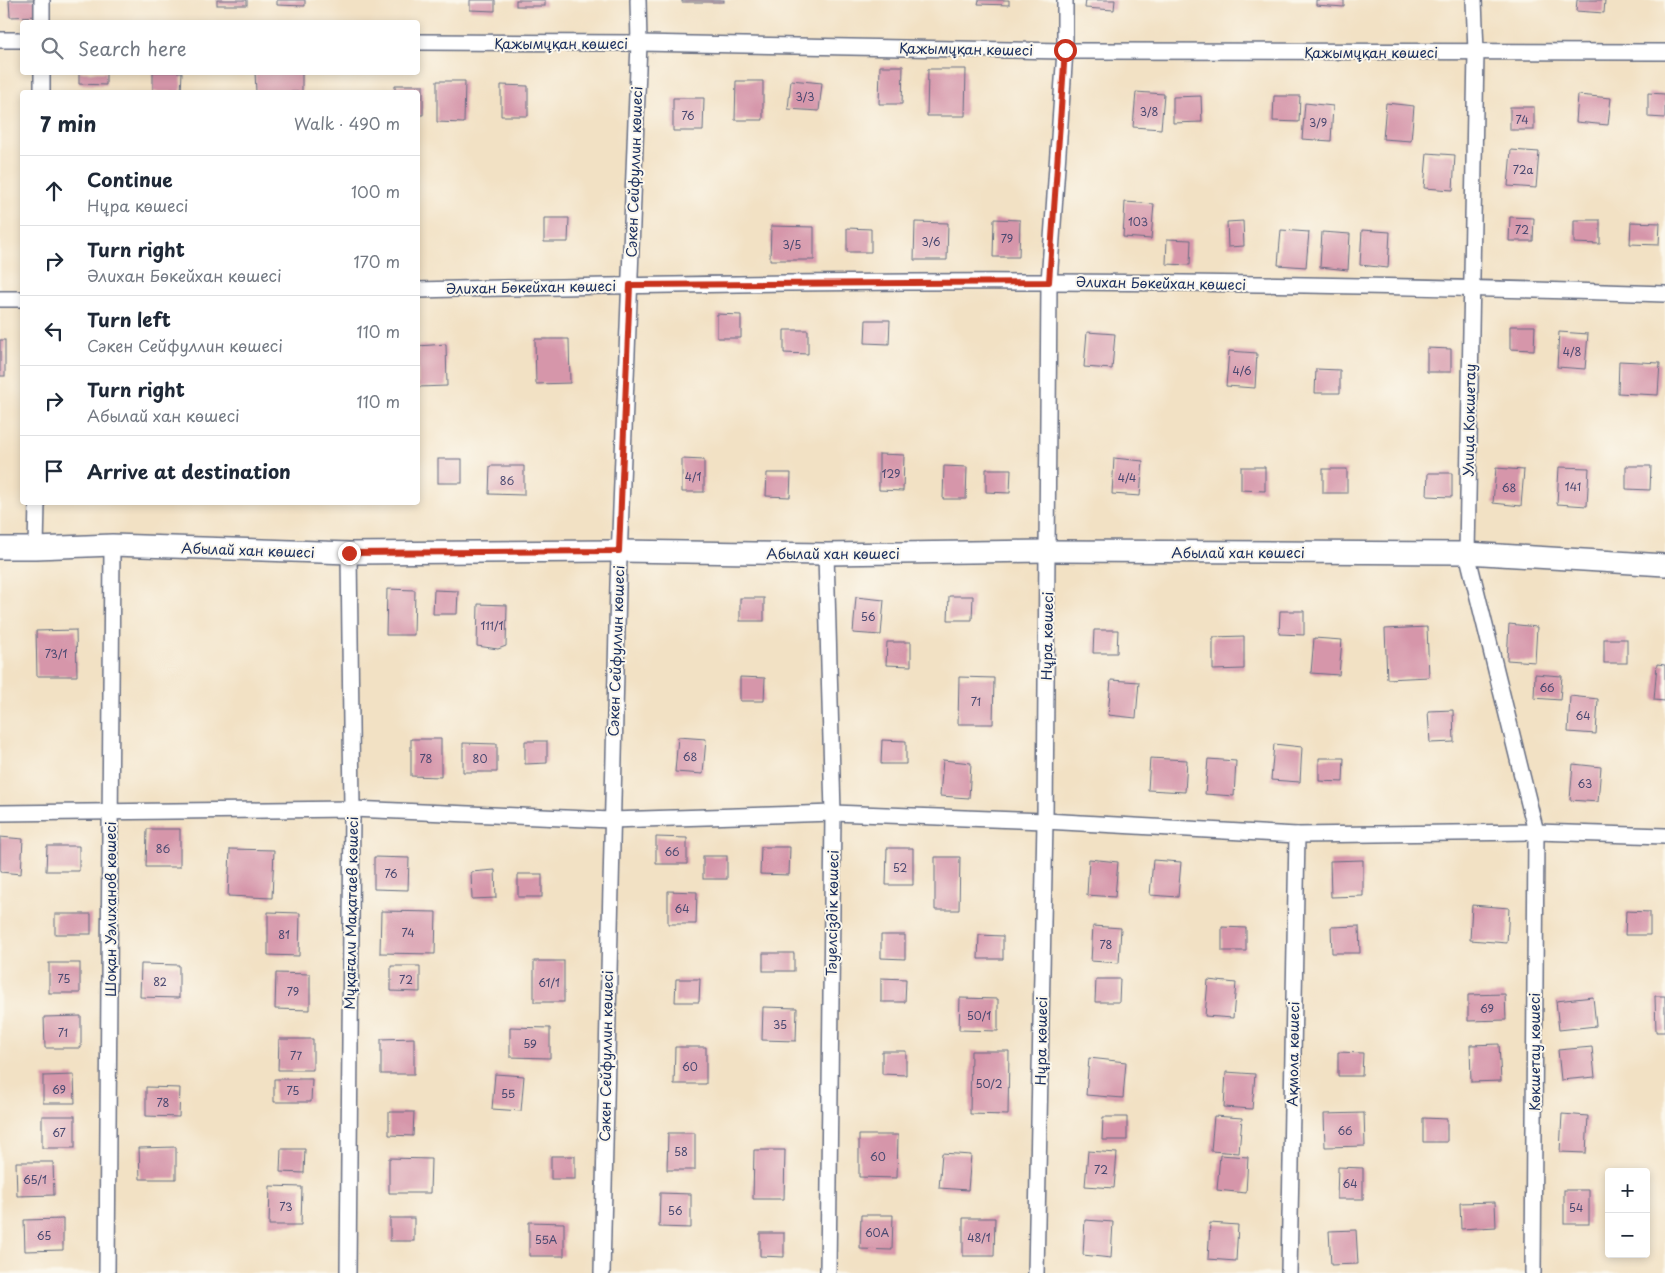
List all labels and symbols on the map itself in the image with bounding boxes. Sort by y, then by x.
street label: Қажымұқан көшесі [494,33,628,54]
street label: Қажымұқан көшесі [899,37,1033,61]
route start [1054,39,1077,62]
street label: Қажымұқан көшесі [1304,42,1438,63]
street label: Сәкен Сейфуллин көшесі [621,86,647,258]
house number: 3/3 [795,88,815,105]
house number: 3/8 [1140,103,1158,120]
house number: 76 [681,107,695,124]
house number: 74 [1515,111,1529,128]
house number: 3/9 [1309,114,1327,131]
house number: 72а [1513,161,1533,178]
house number: 103 [1128,213,1148,230]
house number: 72 [1515,221,1529,238]
house number: 79 [1001,230,1013,247]
house number: 3/6 [922,233,941,250]
house number: 3/5 [783,236,801,253]
street label: Әлихан Бөкейхан көшесі [1076,271,1246,295]
street label: Әлихан Бөкейхан көшесі [446,275,616,299]
house number: 4/8 [1563,343,1581,360]
house number: 4/6 [1233,362,1252,379]
street label: Улица Кокшетау [1458,363,1480,477]
house number: 129 [882,465,900,482]
house number: 4/1 [685,468,701,485]
house number: 4/4 [1118,469,1136,486]
house number: 86 [500,472,514,489]
house number: 141 [1565,478,1581,495]
house number: 68 [1502,479,1516,496]
street label: Абылай хан көшесі [181,537,315,563]
route end [338,542,361,565]
street label: Абылай хан көшесі [1171,542,1305,563]
street label: Абылай хан көшесі [766,543,900,564]
street label: Сәкен Сейфуллин көшесі [603,565,629,737]
street label: Нұра көшесі [1036,591,1058,681]
house number: 56 [861,608,876,625]
house number: 111/1 [481,617,503,634]
house number: 73/1 [45,645,67,662]
house number: 66 [1539,679,1555,696]
house number: 71 [971,693,981,710]
house number: 64 [1576,707,1590,724]
house number: 68 [683,748,697,765]
house number: 78 [420,750,433,767]
house number: 80 [473,750,487,767]
house number: 63 [1578,775,1592,792]
street label: Мұқағали Мақатаев көшесі [339,816,363,1010]
street label: Шоқан Уәлиханов көшесі [100,821,121,997]
house number: 86 [156,840,170,857]
house number: 66 [664,843,680,860]
street label: Тәуелсіздік көшесі [820,850,844,976]
house number: 52 [893,859,907,876]
house number: 76 [384,865,398,882]
house number: 64 [675,900,689,917]
house number: 74 [401,924,415,941]
house number: 81 [278,926,290,943]
house number: 78 [1100,936,1113,953]
house number: 75 [58,970,70,987]
street label: Сәкен Сейфуллин көшесі [594,970,618,1142]
house number: 72 [399,971,413,988]
house number: 82 [153,973,167,990]
house number: 61/1 [538,974,560,991]
house number: 79 [287,983,299,1000]
street label: Көкшетау көшесі [1524,993,1545,1111]
street label: Нұра көшесі [1030,996,1052,1086]
house number: 69 [1480,1000,1494,1017]
street label: Ақмола көшесі [1282,1001,1304,1107]
house number: 50/1 [967,1007,991,1024]
house number: 35 [773,1016,787,1033]
house number: 71 [58,1024,68,1041]
house number: 59 [523,1035,537,1052]
house number: 77 [290,1047,302,1064]
house number: 60 [682,1058,698,1075]
house number: 50/2 [975,1075,1003,1092]
house number: 69 [52,1081,66,1098]
house number: 75 [287,1082,299,1099]
house number: 55 [501,1085,515,1102]
house number: 78 [157,1094,170,1111]
house number: 66 [1337,1122,1353,1139]
house number: 67 [52,1124,66,1141]
house number: 58 [674,1143,688,1160]
house number: 60 [870,1148,886,1165]
house number: 72 [1094,1161,1108,1178]
house number: 65/1 [23,1171,47,1188]
house number: 64 [1343,1175,1357,1192]
house number: 73 [279,1198,293,1215]
house number: 54 [1569,1199,1583,1216]
house number: 56 [668,1202,683,1219]
house number: 60А [865,1224,890,1241]
house number: 65 [37,1227,51,1244]
house number: 48/1 [967,1229,991,1246]
house number: 55А [535,1231,558,1248]

